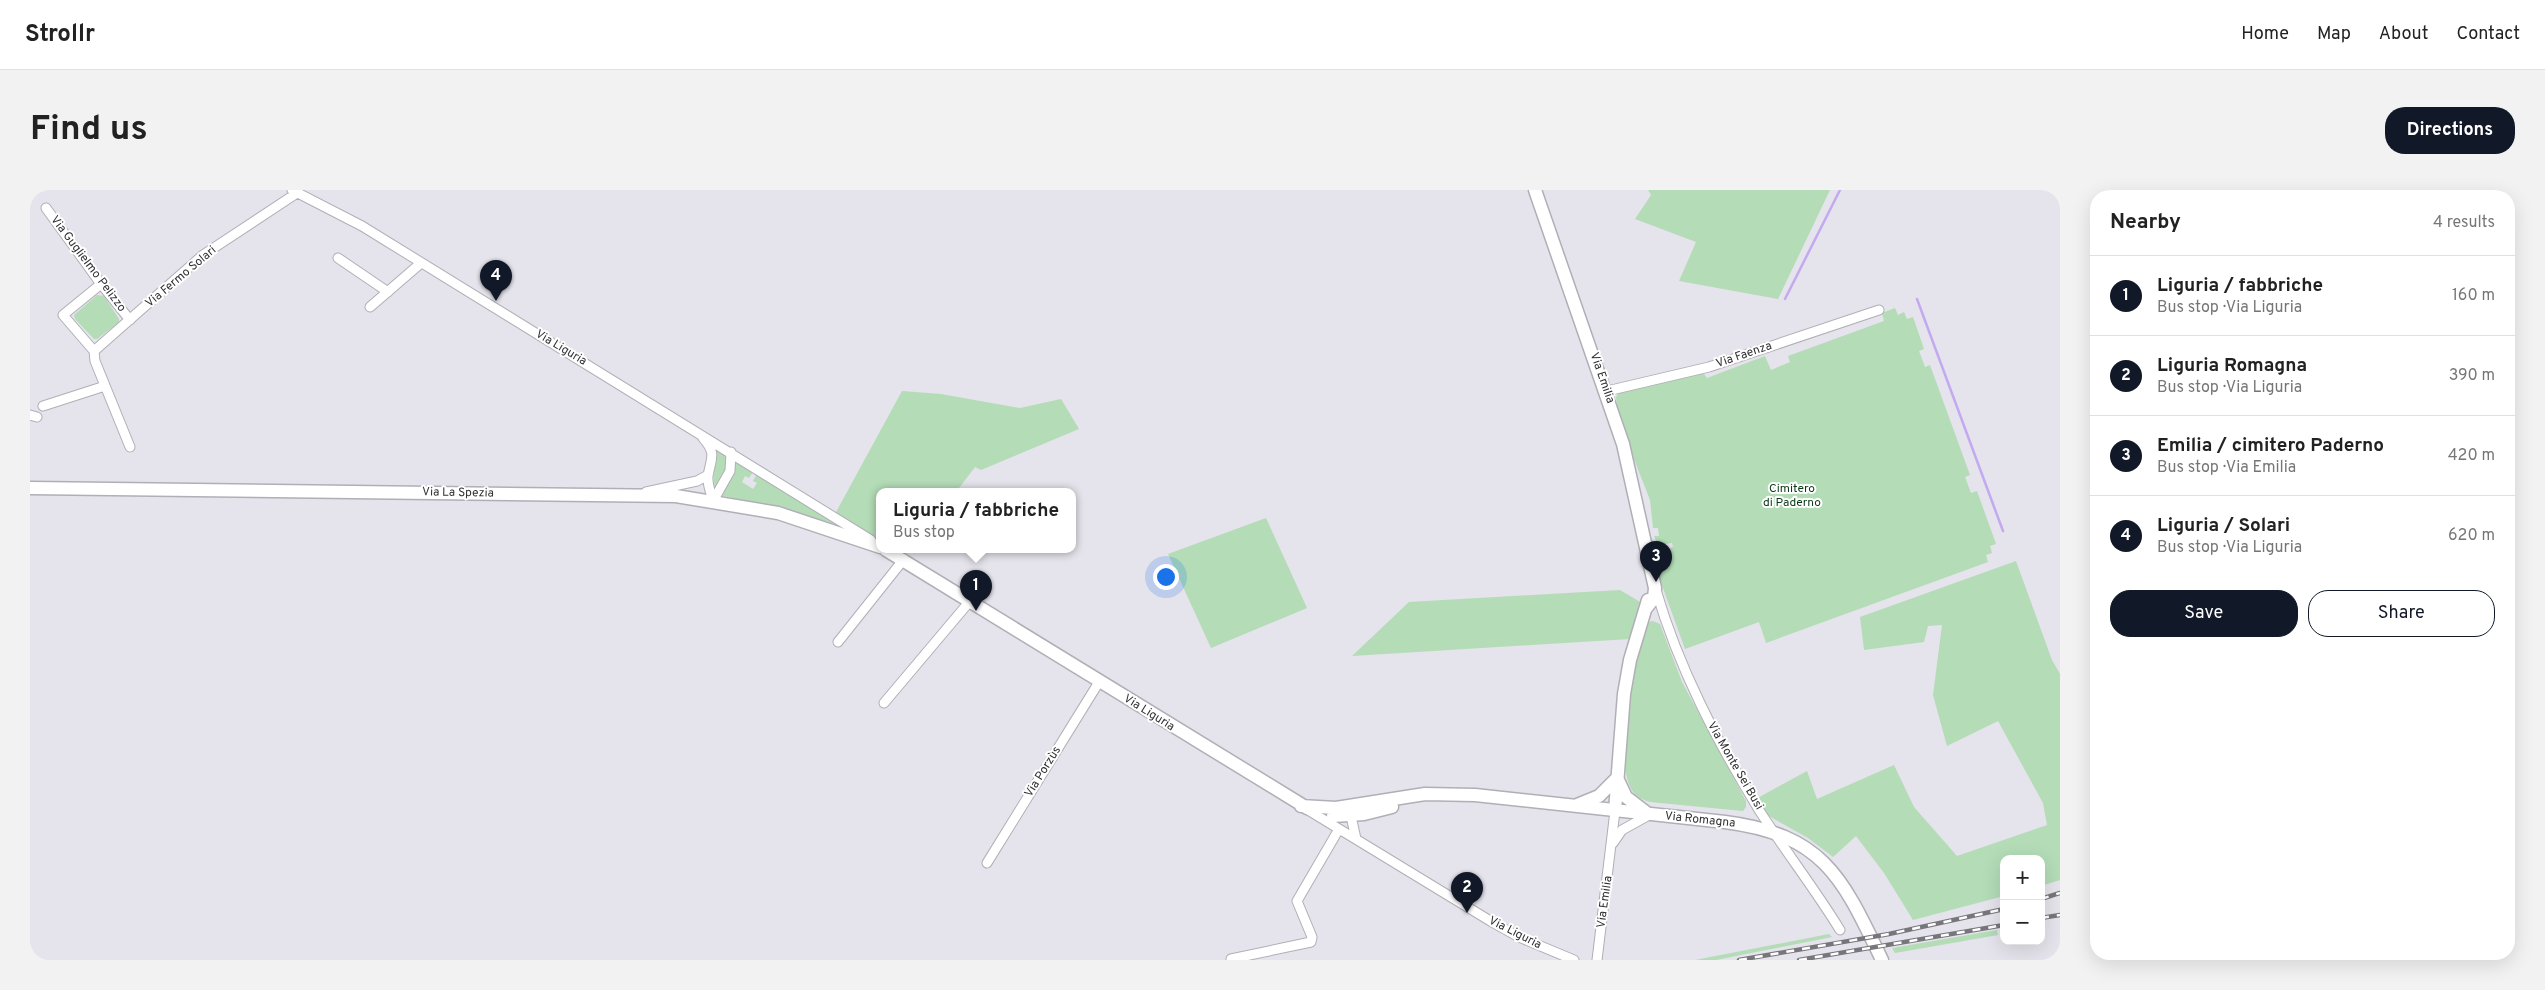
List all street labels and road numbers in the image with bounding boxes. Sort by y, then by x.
street label: Via Guglielmo Pelizzo [47,213,130,315]
street label: Via Fermo Solari [142,243,220,311]
street label: Via Liguria [532,326,590,370]
street label: Via Faenza [1714,338,1774,372]
street label: Via Emilia [1586,350,1618,406]
street label: Via La Spezia [422,484,494,502]
street label: Via Liguria [1120,691,1178,735]
street label: Via Monte Sei Busi [1703,719,1767,813]
street label: Via Porzùs [1021,743,1065,801]
street label: Via Romagna [1664,808,1736,832]
street label: Via Emilia [1593,875,1617,929]
street label: Via Liguria [1486,913,1544,953]

